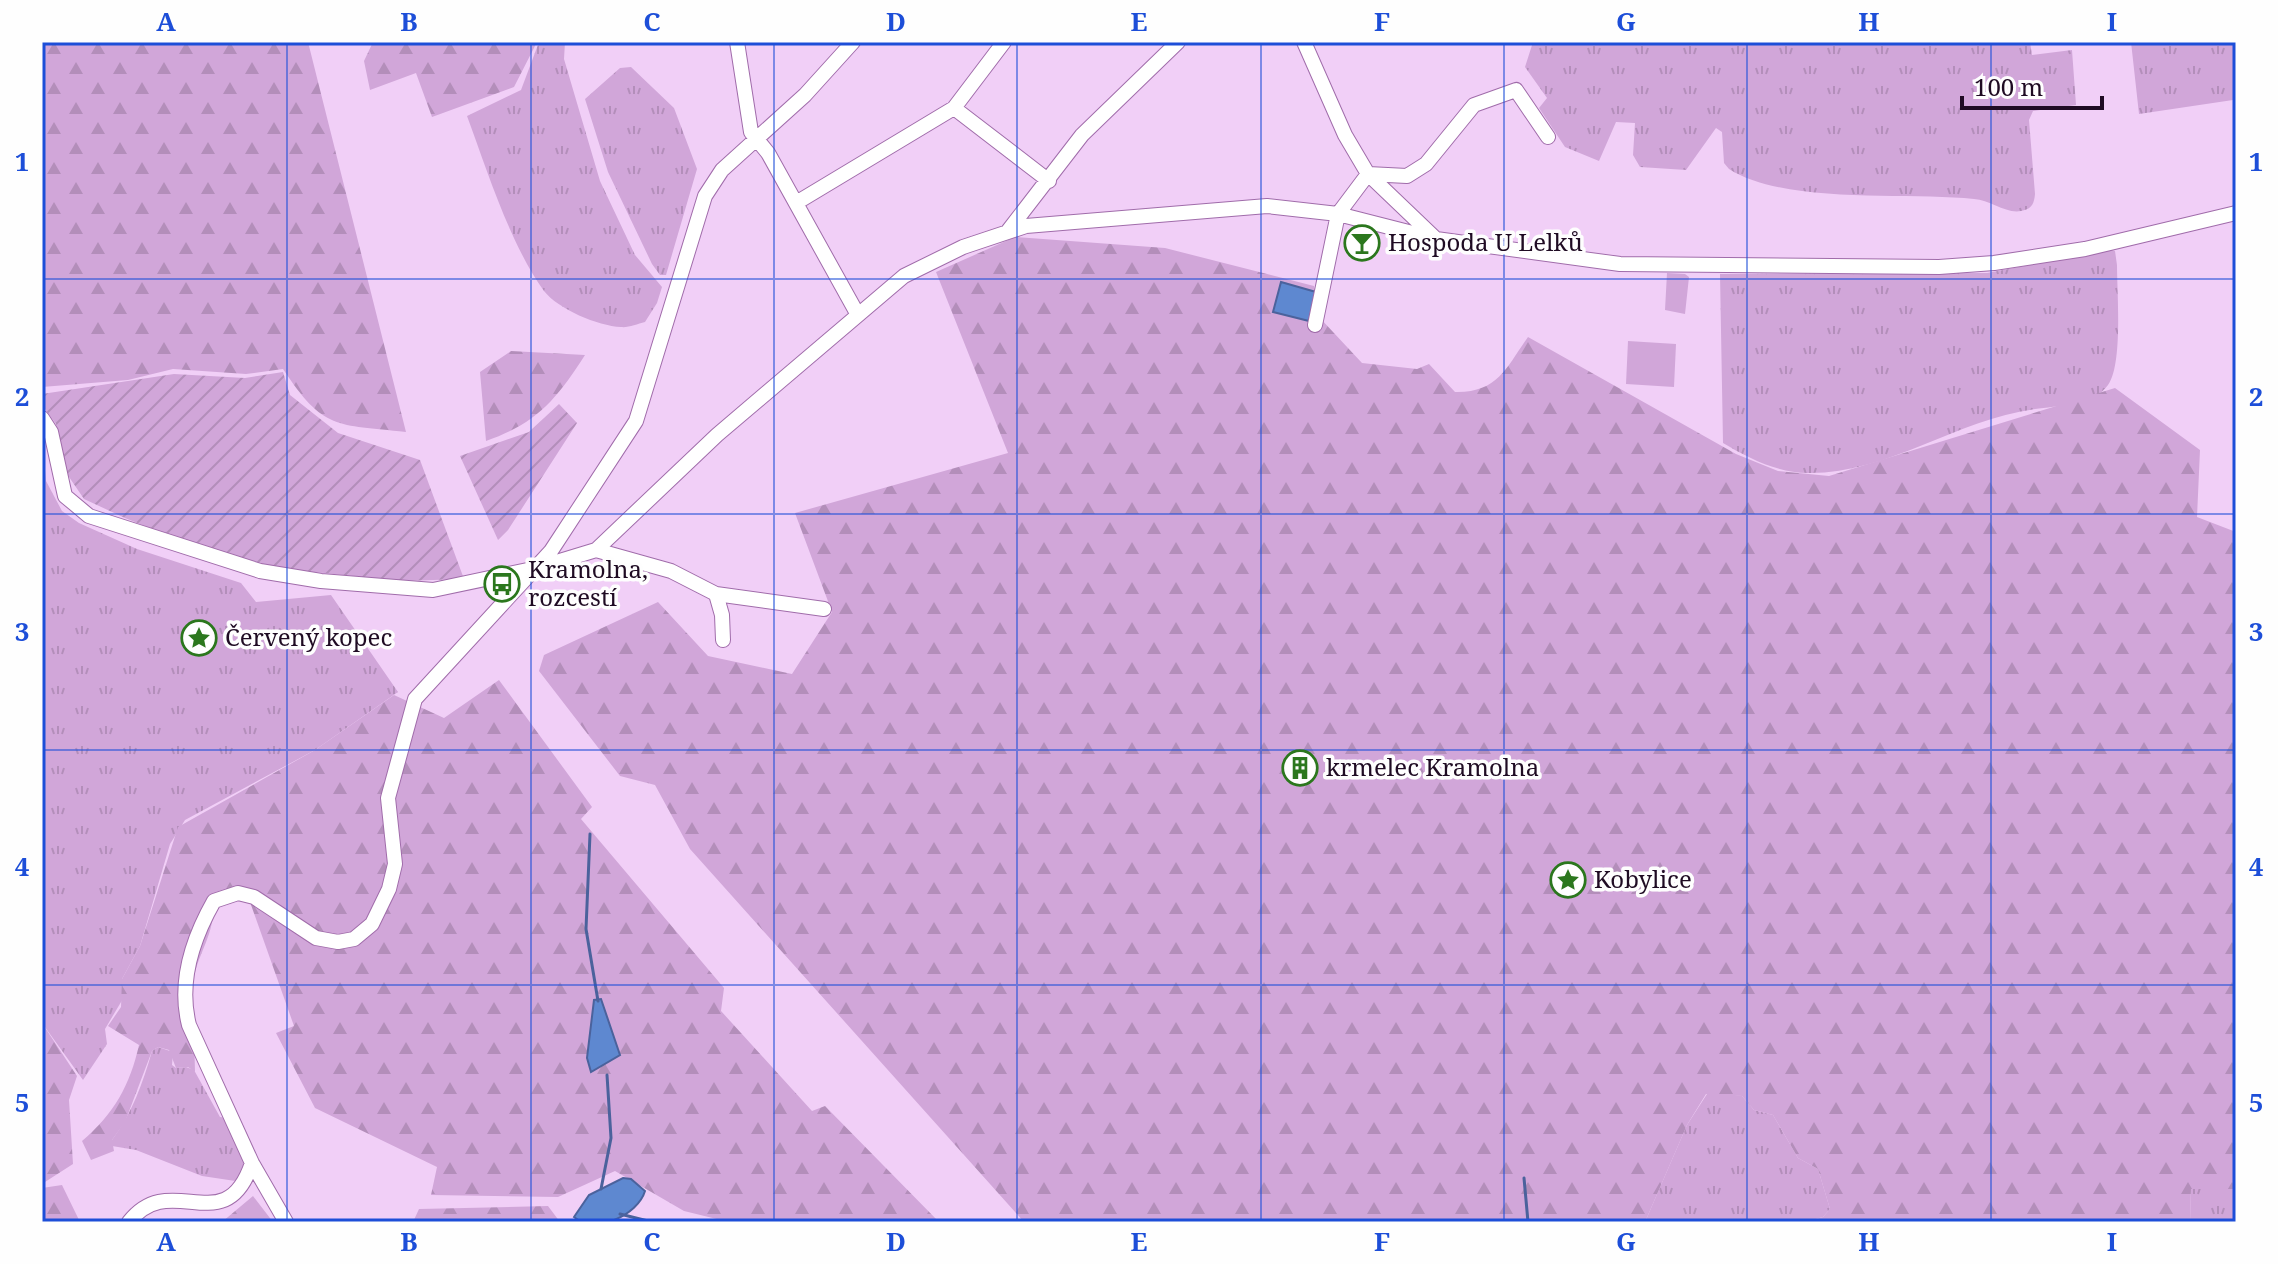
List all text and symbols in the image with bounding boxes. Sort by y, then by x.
text: A [156,3,176,39]
text: B [400,3,418,39]
text: C [643,3,661,39]
text: D [886,3,906,39]
text: E [1131,3,1148,39]
text: F [1374,3,1390,39]
text: G [1616,3,1636,39]
text: H [1858,3,1880,39]
text: I [2107,3,2117,39]
scale bar [1962,60,2102,110]
text: 100 m [1974,70,2043,103]
text: 1 [15,143,29,179]
text: 1 [2249,143,2263,179]
bar icon: Hospoda U Lelků [1343,224,1381,262]
place label: Hospoda U Lelků [1388,225,1583,258]
text: 2 [15,378,29,414]
text: 2 [2249,378,2263,414]
place label: Kramolna, rozcestí [528,552,648,613]
bus stop icon: Kramolna, rozcestí [483,565,521,603]
text: 3 [15,613,29,649]
text: 3 [2249,613,2263,649]
place icon: Červený kopec [180,619,218,657]
place label: Červený kopec [225,620,392,653]
building icon: krmelec Kramolna [1281,749,1319,787]
place label: krmelec Kramolna [1326,750,1539,783]
text: 4 [15,848,30,884]
text: 4 [2249,848,2264,884]
place icon: Kobylice [1549,861,1587,899]
place label: Kobylice [1594,862,1692,895]
text: 5 [15,1084,29,1120]
text: 5 [2249,1084,2263,1120]
text: A [156,1223,176,1259]
text: B [400,1223,418,1259]
text: C [643,1223,661,1259]
text: D [886,1223,906,1259]
text: E [1131,1223,1148,1259]
text: F [1374,1223,1390,1259]
text: G [1616,1223,1636,1259]
text: H [1858,1223,1880,1259]
text: I [2107,1223,2117,1259]

